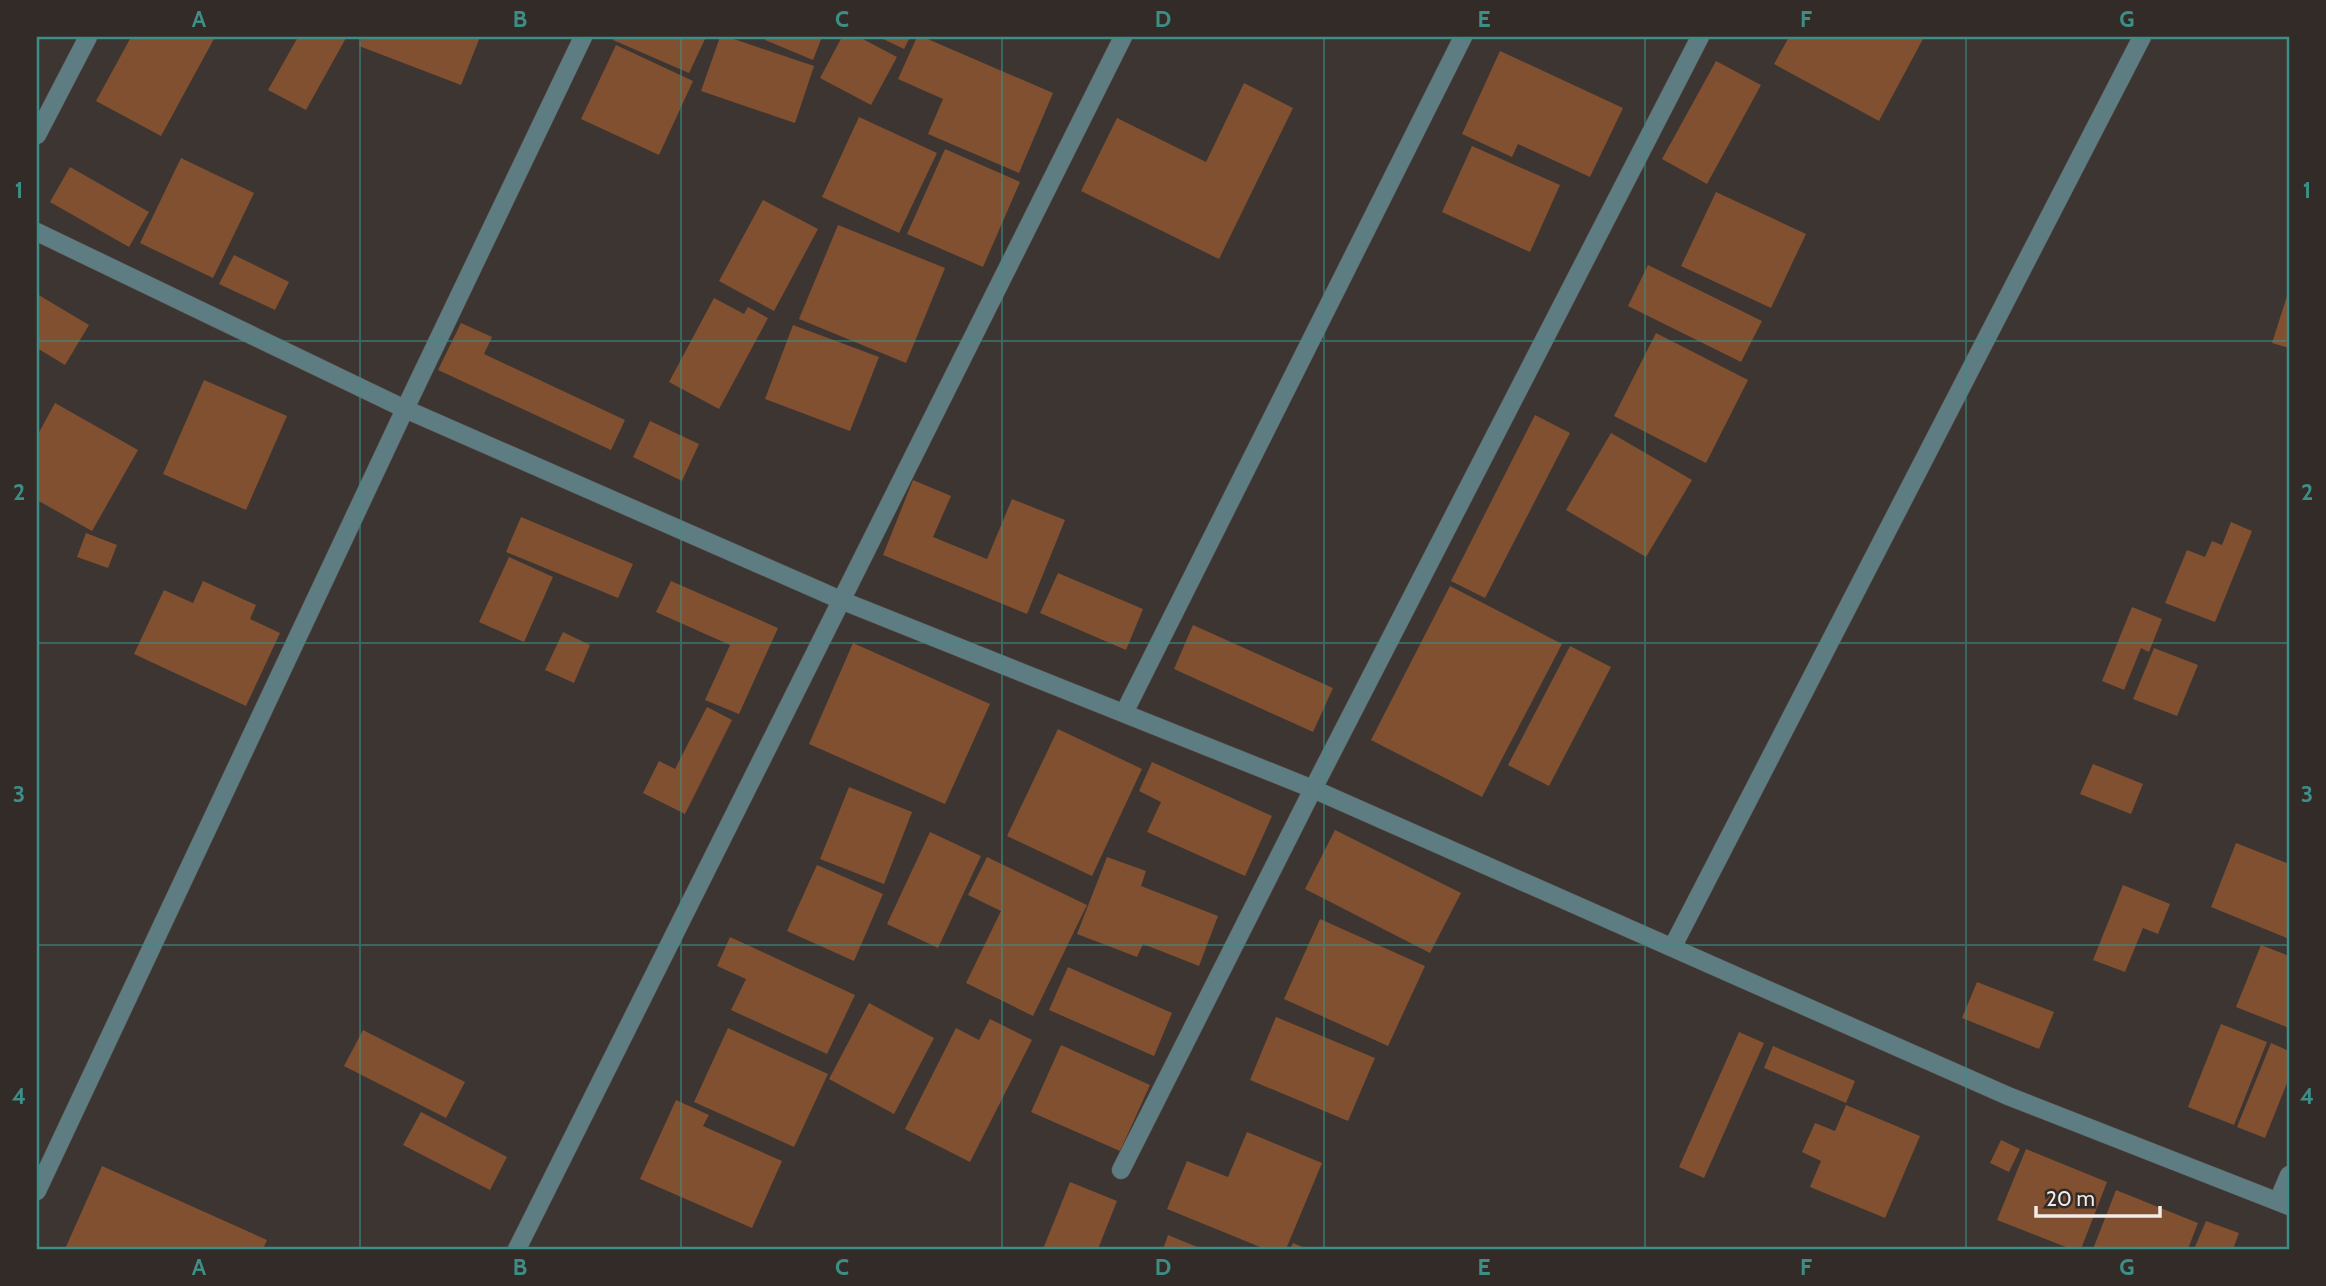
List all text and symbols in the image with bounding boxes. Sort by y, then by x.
text: A [192,5,207,33]
text: B [513,5,527,33]
text: C [835,5,849,33]
text: D [1155,5,1171,33]
text: E [1477,5,1491,33]
text: F [1800,5,1812,33]
text: G [2119,5,2135,33]
text: 1 [15,176,23,204]
text: 1 [2303,176,2311,204]
text: 2 [13,478,25,506]
text: 2 [2301,478,2313,506]
text: 3 [13,780,25,808]
text: 3 [2301,780,2313,808]
text: 4 [12,1082,26,1110]
text: 4 [2300,1082,2314,1110]
scale bar [2036,1174,2160,1218]
text: 20 m [2046,1186,2095,1211]
text: A [192,1253,207,1281]
text: B [513,1253,527,1281]
text: C [835,1253,849,1281]
text: D [1155,1253,1171,1281]
text: E [1477,1253,1491,1281]
text: F [1800,1253,1812,1281]
text: G [2119,1253,2135,1281]

